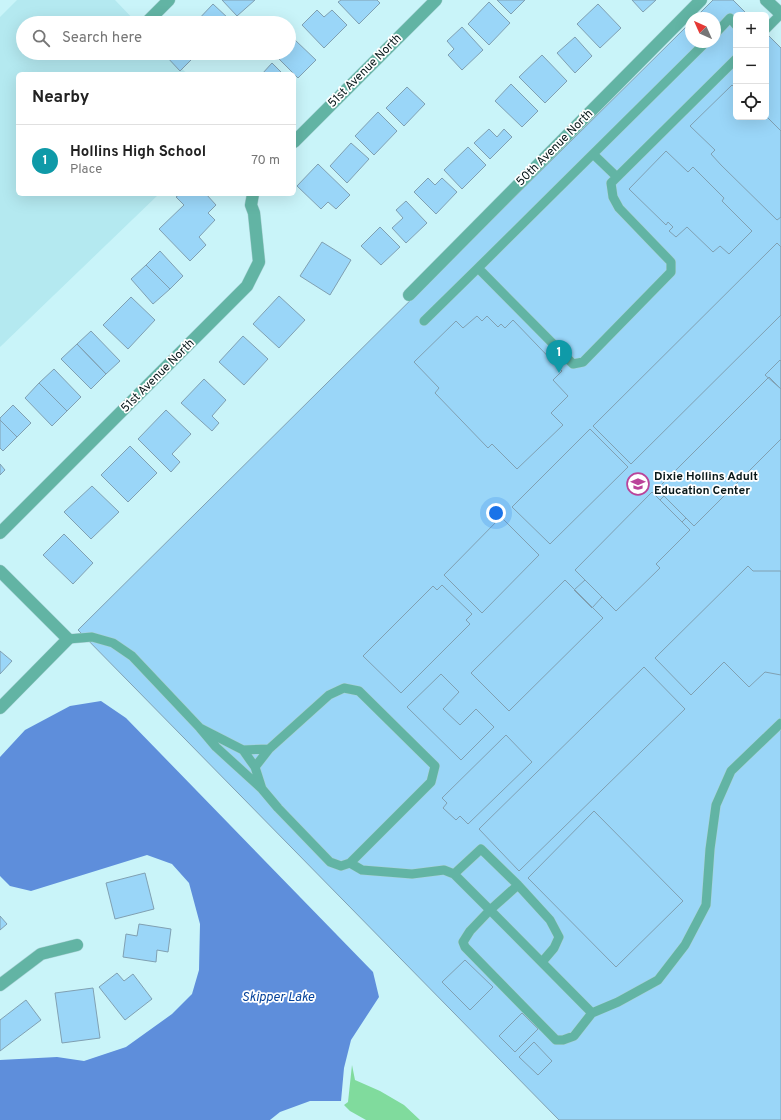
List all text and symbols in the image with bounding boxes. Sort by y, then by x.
north arrow [685,12,721,48]
map controls [733,12,769,120]
button: + [733,12,769,48]
search box [16,16,296,60]
icon: search [30,27,52,49]
text: Search here [62,29,142,48]
street label: 51st Avenue North [325,31,405,111]
button: − [733,48,769,84]
button: locate [733,84,769,120]
text: Nearby [32,87,89,109]
street label: 50th Avenue North [513,106,597,190]
text: Hollins High School [70,143,206,162]
text: 1 [42,153,48,169]
text: 70 m [251,153,280,169]
text: Place [70,162,102,178]
street label: 51st Avenue North [118,336,198,416]
pin: 1 [546,340,572,373]
place label: Dixie Hollins Adult Education Center [654,469,758,499]
school or university icon: Dixie Hollins Adult Education Center [625,471,651,497]
your location [486,503,506,523]
water label: Skipper Lake [242,990,315,1006]

